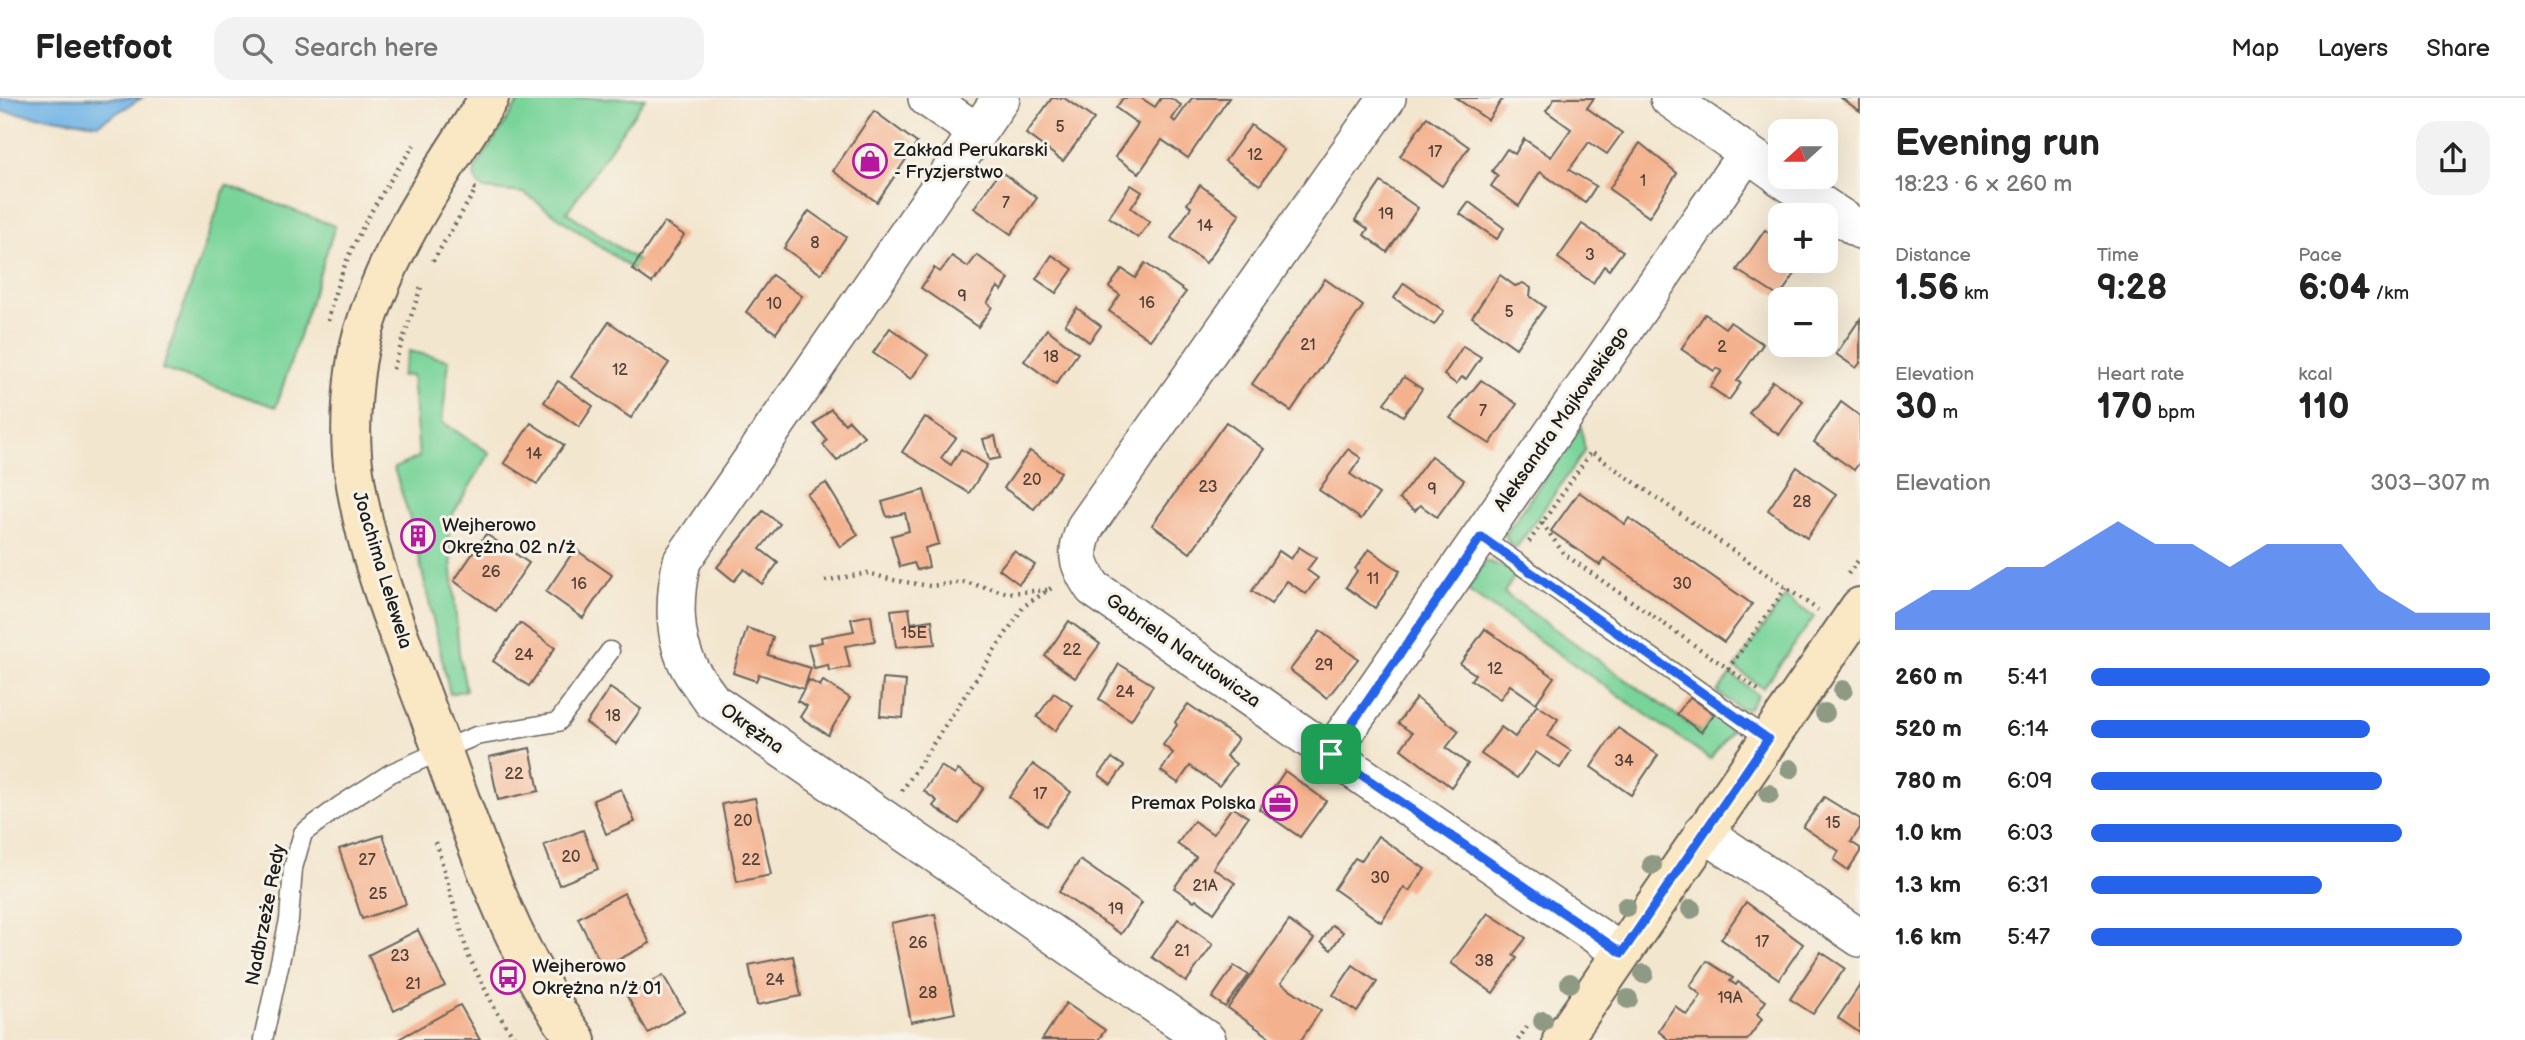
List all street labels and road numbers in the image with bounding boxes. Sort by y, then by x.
street label: Aleksandra Majkowskiego [1489,322,1635,516]
street label: Joachima Lelewela [347,488,417,652]
street label: Gabriela Narutowicza [1101,589,1265,713]
street label: Okrężna [716,699,788,759]
street label: Nadbrzeże Redy [241,842,291,988]

